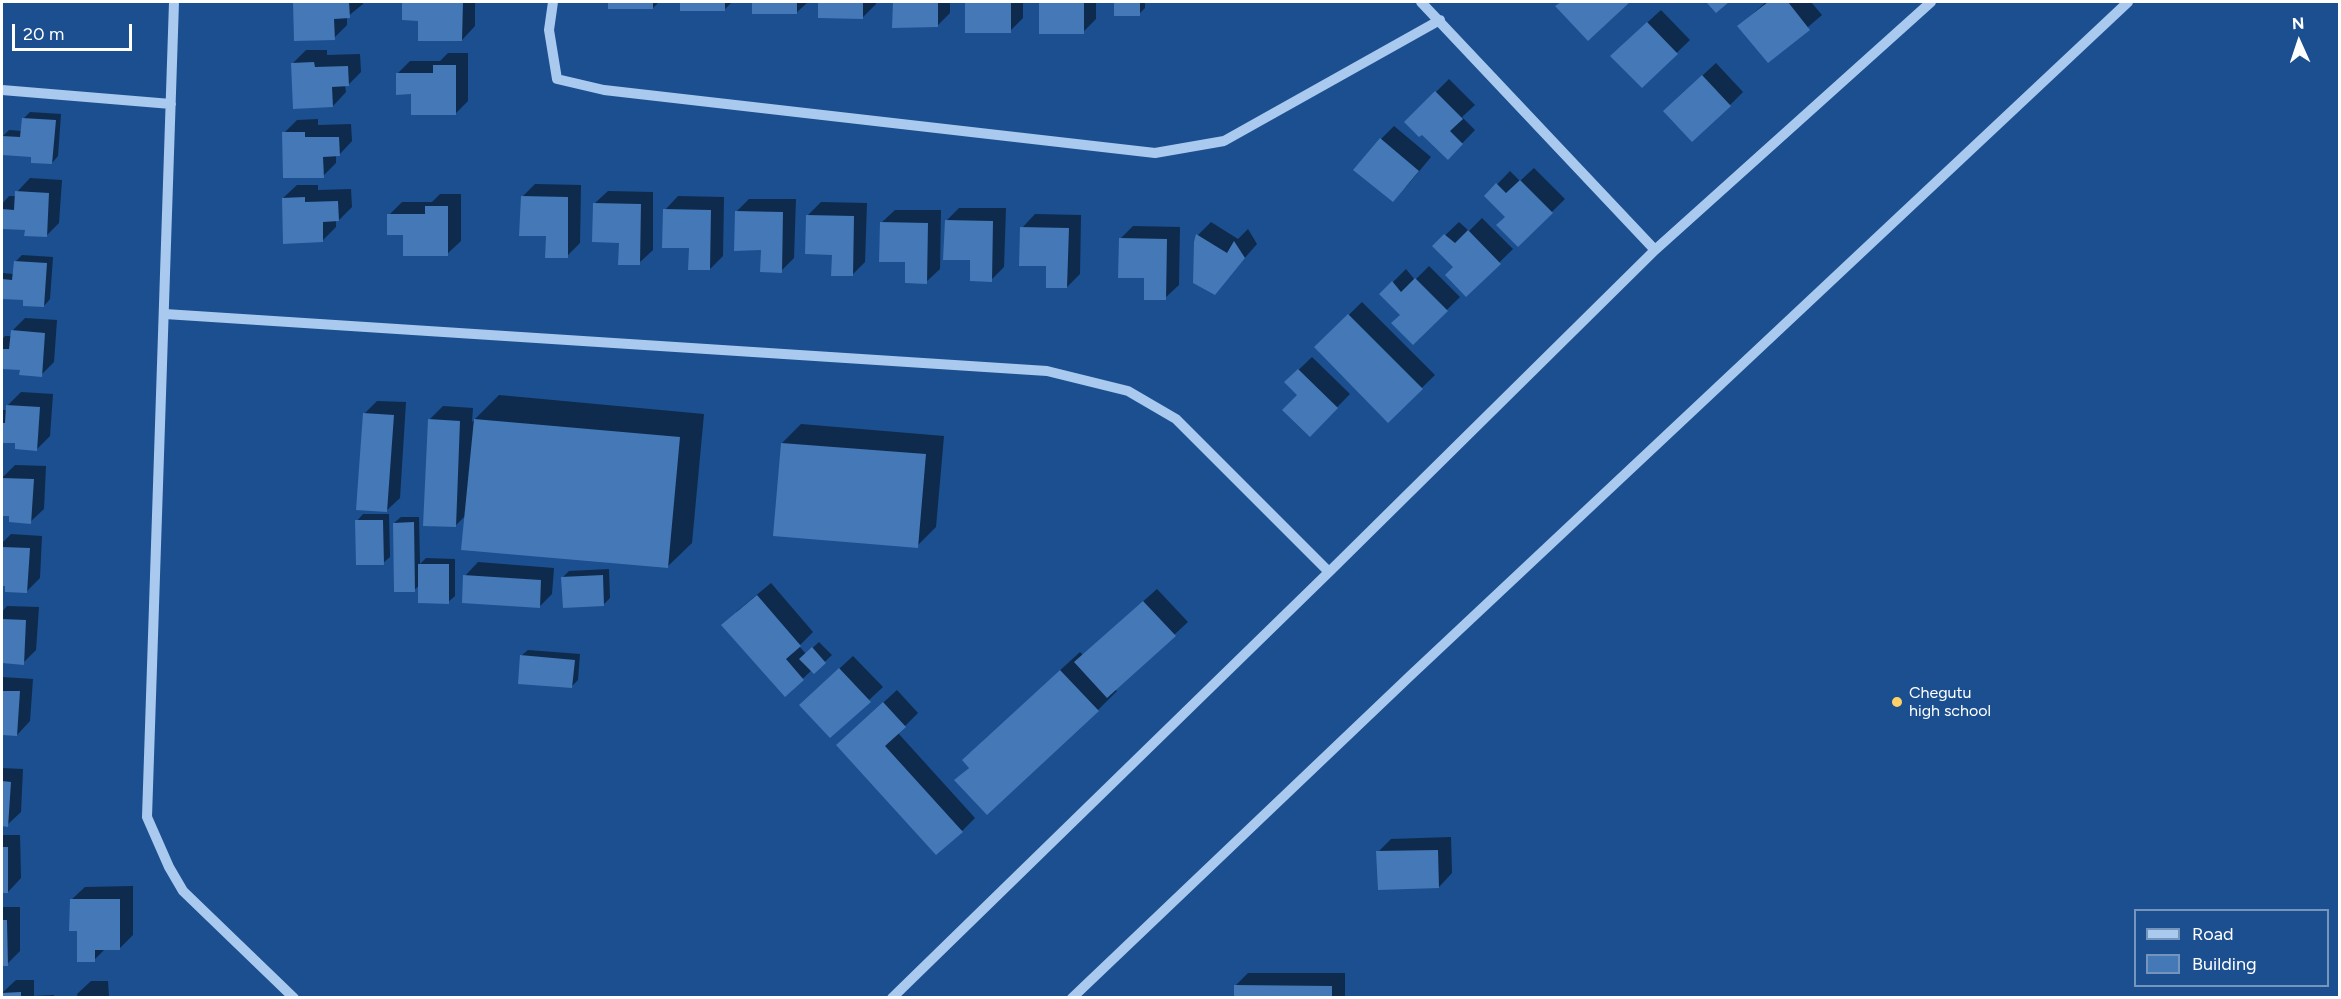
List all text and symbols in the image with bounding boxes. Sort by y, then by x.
scale bar [15,12,135,50]
north arrow [2269,12,2329,72]
text: N [2291,14,2305,33]
text: 20 m [23,23,64,45]
place label: Chegutu high school [1909,683,1991,721]
marker: Chegutu high school [1890,695,1904,709]
legend [2134,909,2329,987]
text: Road [2192,923,2233,945]
text: Building [2192,953,2257,975]

